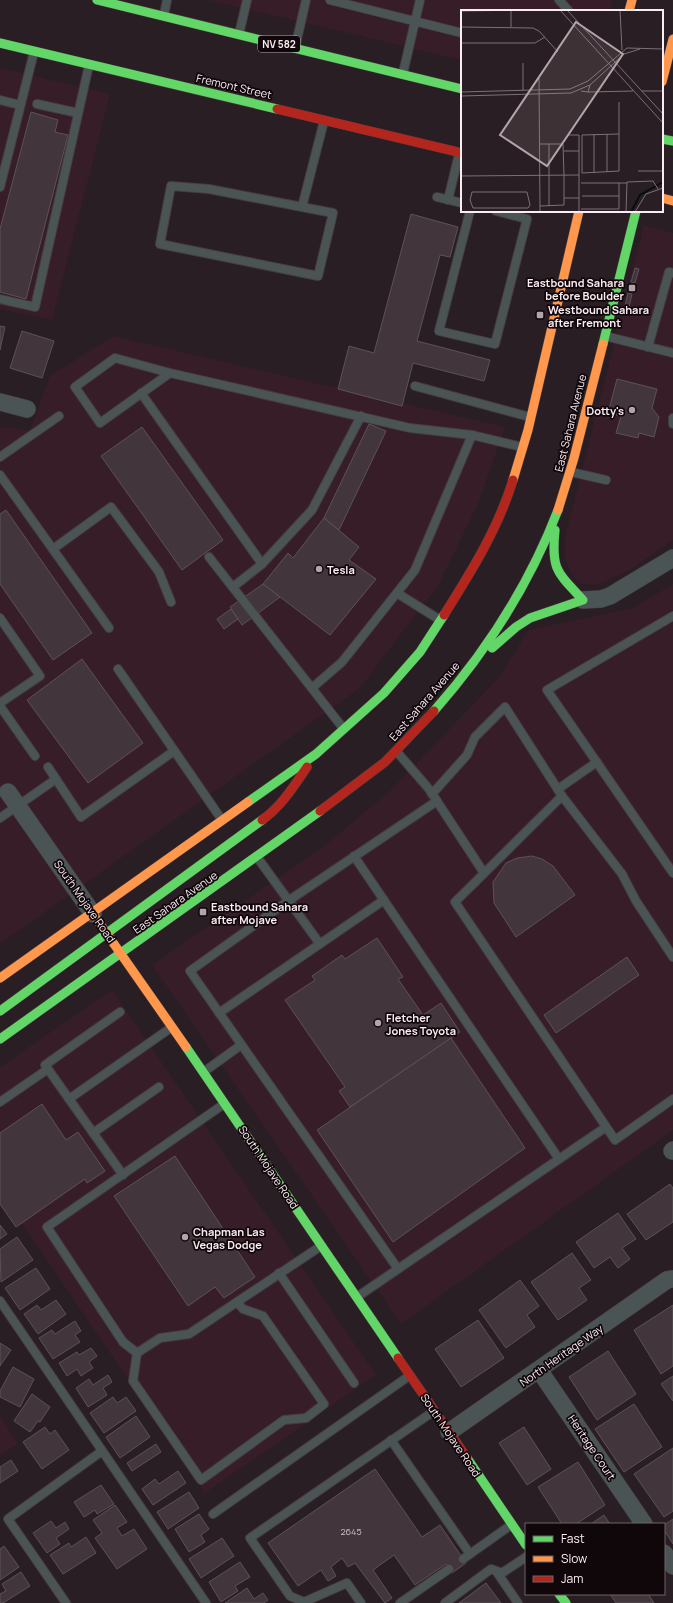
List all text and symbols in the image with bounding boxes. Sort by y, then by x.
inset map [461,10,663,212]
road number: NV 582 [258,36,300,52]
street label: Fremont Street [195,70,273,102]
place label: Eastbound Sahara before Boulder [527,275,625,303]
marker: Eastbound Sahara before Boulder [627,283,637,293]
place label: Westbound Sahara after Fremont [548,302,649,330]
marker: Westbound Sahara after Fremont [535,310,545,320]
street label: East Sahara Avenue [551,372,590,473]
place label: Dotty's [587,403,624,418]
marker: Dotty's [627,405,637,415]
place label: Tesla [327,562,355,577]
marker: Tesla [314,564,324,574]
street label: East Sahara Avenue [386,658,463,744]
street label: South Mojave Road [51,857,119,945]
street label: East Sahara Avenue [130,867,221,937]
place label: Eastbound Sahara after Mojave [211,899,308,927]
marker: Eastbound Sahara after Mojave [198,907,208,917]
place label: Fletcher Jones Toyota [386,1010,456,1038]
marker: Fletcher Jones Toyota [373,1018,383,1028]
street label: South Mojave Road [236,1122,302,1212]
place label: Chapman Las Vegas Dodge [193,1224,265,1252]
marker: Chapman Las Vegas Dodge [180,1232,190,1242]
street label: North Heritage Way [516,1320,606,1389]
street label: South Mojave Road [418,1390,484,1480]
street label: Heritage Court [565,1412,619,1482]
legend [525,1523,665,1595]
house number: 2645 [340,1525,362,1538]
text: Fast [561,1530,585,1547]
text: Slow [561,1550,587,1567]
text: Jam [561,1570,583,1587]

